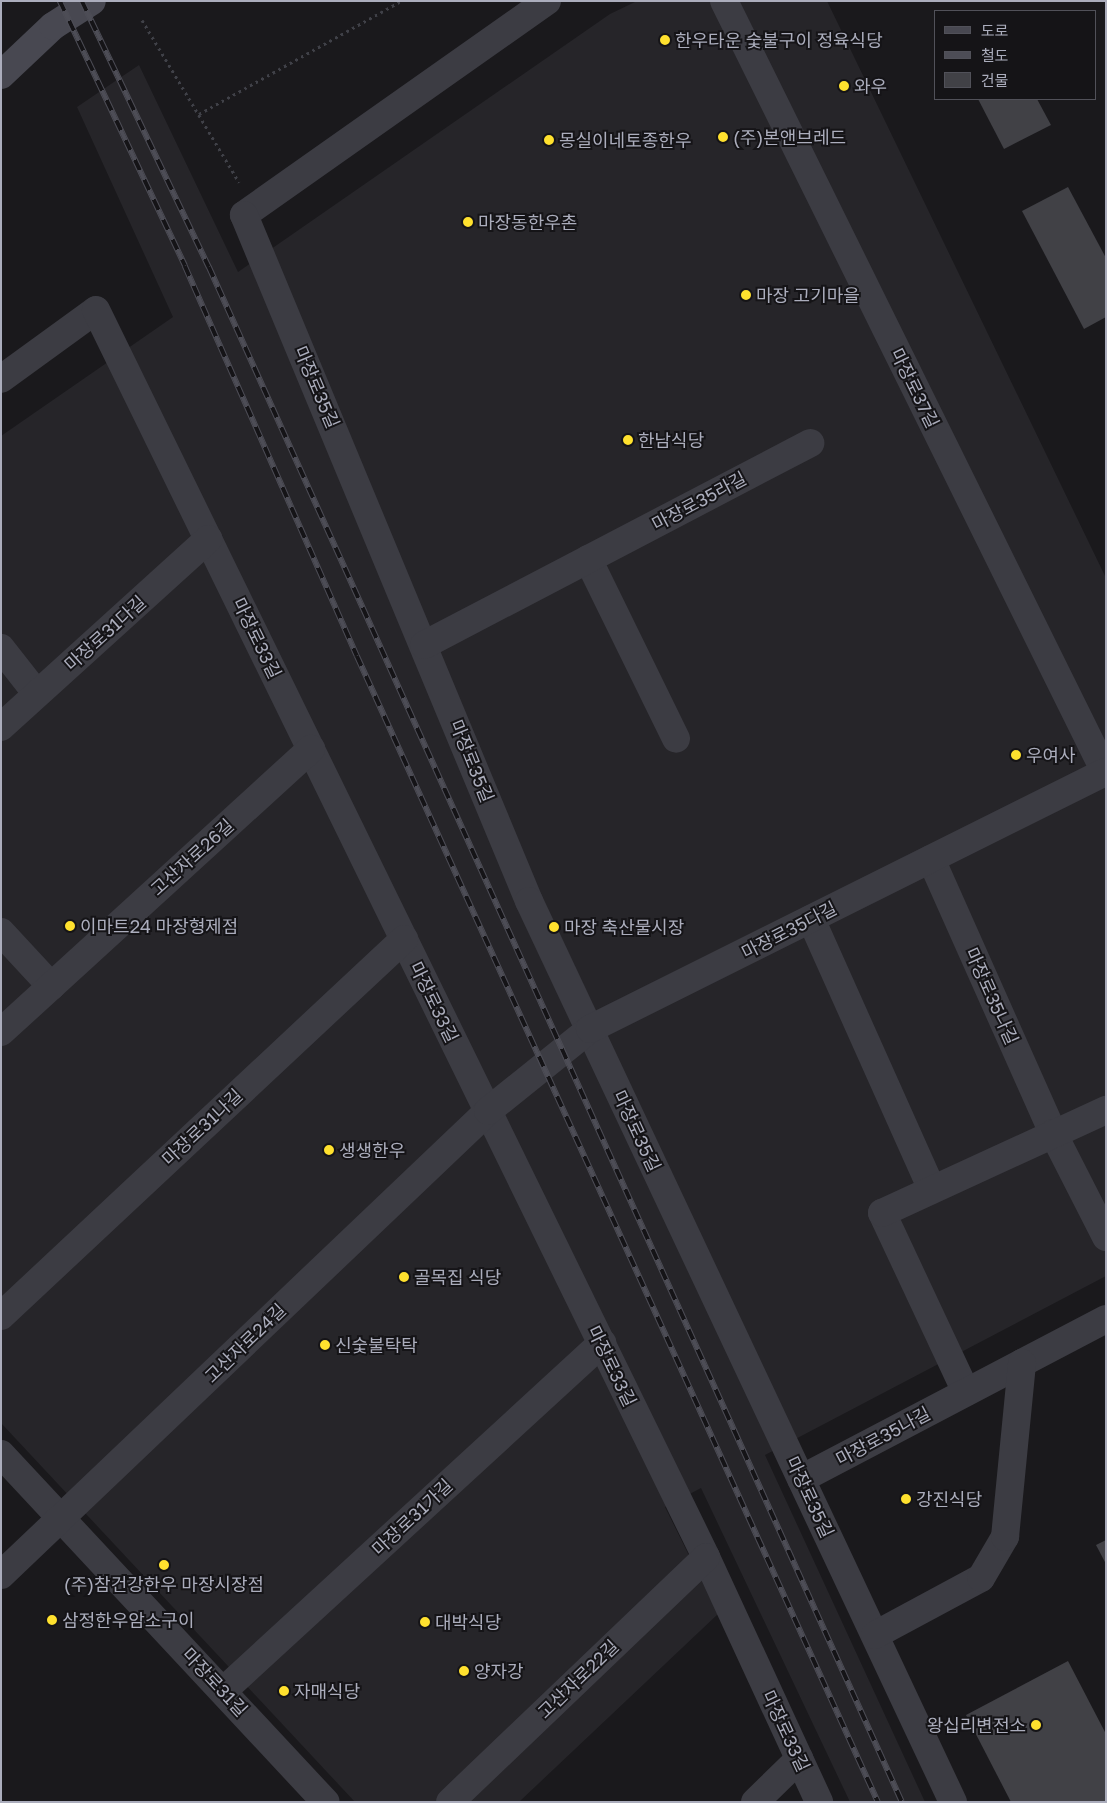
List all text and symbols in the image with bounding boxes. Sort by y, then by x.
legend [934,10,1097,100]
text: 도로 [981,21,1009,39]
place label: 한우타운 숯불구이 정육식당 [675,29,883,51]
marker: 한우타운 숯불구이 정육식당 [659,34,671,46]
text: 철도 [981,46,1009,64]
text: 건물 [981,71,1009,89]
place label: 와우 [854,75,887,97]
marker: 와우 [838,80,850,92]
place label: (주)본앤브레드 [733,126,846,148]
place label: 몽실이네토종한우 [559,129,691,151]
marker: (주)본앤브레드 [717,131,729,143]
marker: 몽실이네토종한우 [543,134,555,146]
place label: 마장동한우촌 [478,211,577,233]
marker: 마장동한우촌 [462,216,474,228]
place label: 마장 고기마을 [756,284,860,306]
marker: 마장 고기마을 [740,289,752,301]
street label: 마장로35길 [290,343,344,431]
street label: 마장로37길 [886,344,944,432]
place label: 한남식당 [638,429,704,451]
marker: 한남식당 [622,434,634,446]
street label: 마장로35라길 [648,467,750,535]
street label: 마장로31다길 [60,591,150,675]
street label: 마장로33길 [228,594,286,682]
street label: 마장로35길 [446,717,498,805]
place label: 우여사 [1026,744,1076,766]
marker: 우여사 [1010,749,1022,761]
street label: 고산자로26길 [146,814,238,900]
street label: 마장로35다길 [738,897,840,963]
place label: 이마트24 마장형제점 [80,915,238,937]
place label: 마장 축산물시장 [564,916,684,938]
marker: 이마트24 마장형제점 [64,920,76,932]
marker: 마장 축산물시장 [548,921,560,933]
street label: 마장로35나길 [961,944,1023,1048]
street label: 마장로33길 [405,958,463,1046]
street label: 마장로31나길 [157,1084,247,1170]
street label: 마장로35길 [609,1087,665,1175]
place label: 생생한우 [339,1139,405,1161]
marker: 생생한우 [323,1144,335,1156]
place label: 골목집 식당 [414,1266,501,1288]
marker: 골목집 식당 [398,1271,410,1283]
street label: 고산자로24길 [200,1299,290,1387]
street label: 마장로33길 [583,1322,641,1410]
place label: 신숯불탁탁 [335,1334,418,1356]
marker: 신숯불탁탁 [319,1339,331,1351]
street label: 마장로35나길 [832,1402,934,1470]
street label: 마장로35길 [782,1453,838,1541]
street label: 마장로31가길 [367,1474,457,1560]
place label: 강진식당 [916,1488,982,1510]
marker: 강진식당 [900,1493,912,1505]
marker: (주)참건강한우 마장시장점 [158,1559,170,1571]
place label: (주)참건강한우 마장시장점 [64,1573,264,1595]
place label: 삼정한우암소구이 [62,1609,194,1631]
place label: 대박식당 [435,1611,501,1633]
marker: 삼정한우암소구이 [46,1614,58,1626]
marker: 대박식당 [419,1616,431,1628]
street label: 고산자로22길 [533,1635,623,1723]
street label: 마장로31길 [178,1643,252,1721]
place label: 양자강 [474,1660,524,1682]
marker: 양자강 [458,1665,470,1677]
place label: 자매식당 [294,1680,360,1702]
marker: 자매식당 [278,1685,290,1697]
street label: 마장로33길 [758,1687,814,1775]
place label: 왕십리변전소 [927,1714,1026,1736]
marker: 왕십리변전소 [1030,1719,1042,1731]

